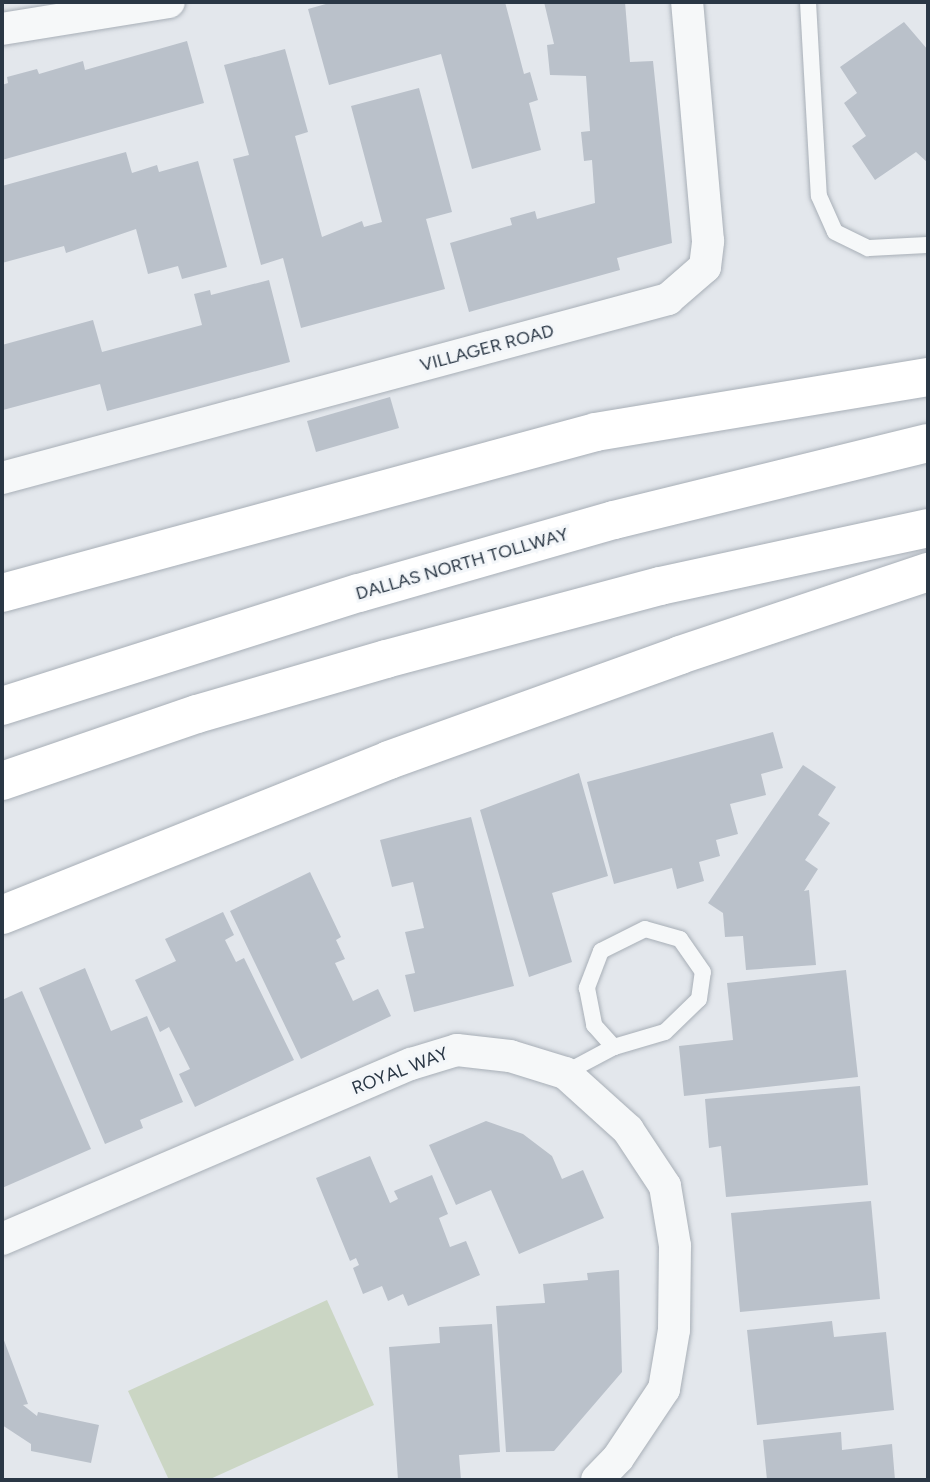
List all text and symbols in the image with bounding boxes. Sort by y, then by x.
street label: VILLAGER ROAD [418,320,556,376]
street label: DALLAS NORTH TOLLWAY [353,523,571,605]
street label: ROYAL WAY [349,1043,451,1099]

